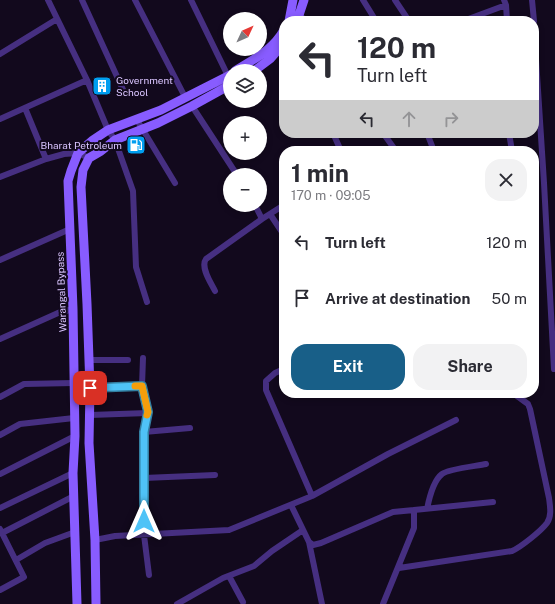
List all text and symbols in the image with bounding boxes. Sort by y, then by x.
north arrow [223,12,267,56]
map controls [223,12,267,212]
text: 120 m [357,31,436,64]
icon: left [291,32,343,84]
button: layers [223,64,267,108]
text: Turn left [357,65,427,86]
place label: Government School [116,74,173,98]
building icon: Government School [91,75,113,97]
icon: left [356,108,378,130]
icon: ahead [398,108,420,130]
icon: right [440,108,462,130]
button: + [223,116,267,160]
fuel station icon: Bharat Petroleum [125,134,147,156]
place label: Bharat Petroleum [41,139,122,151]
text: 1 min [291,159,349,187]
button: close [485,159,527,201]
button: − [223,168,267,212]
text: 170 m · 09:05 [291,188,371,203]
icon: left [291,231,313,253]
text: Turn left [325,234,386,251]
text: 120 m [486,234,527,251]
street label: Warangal Bypass [54,252,68,332]
icon: arrive [291,287,313,309]
text: Arrive at destination [325,290,470,307]
text: 50 m [492,290,527,307]
button: Exit [291,344,405,390]
button: Share [413,344,527,390]
pin [73,371,107,405]
icon: arrive [79,377,101,399]
position arrow [123,500,165,542]

